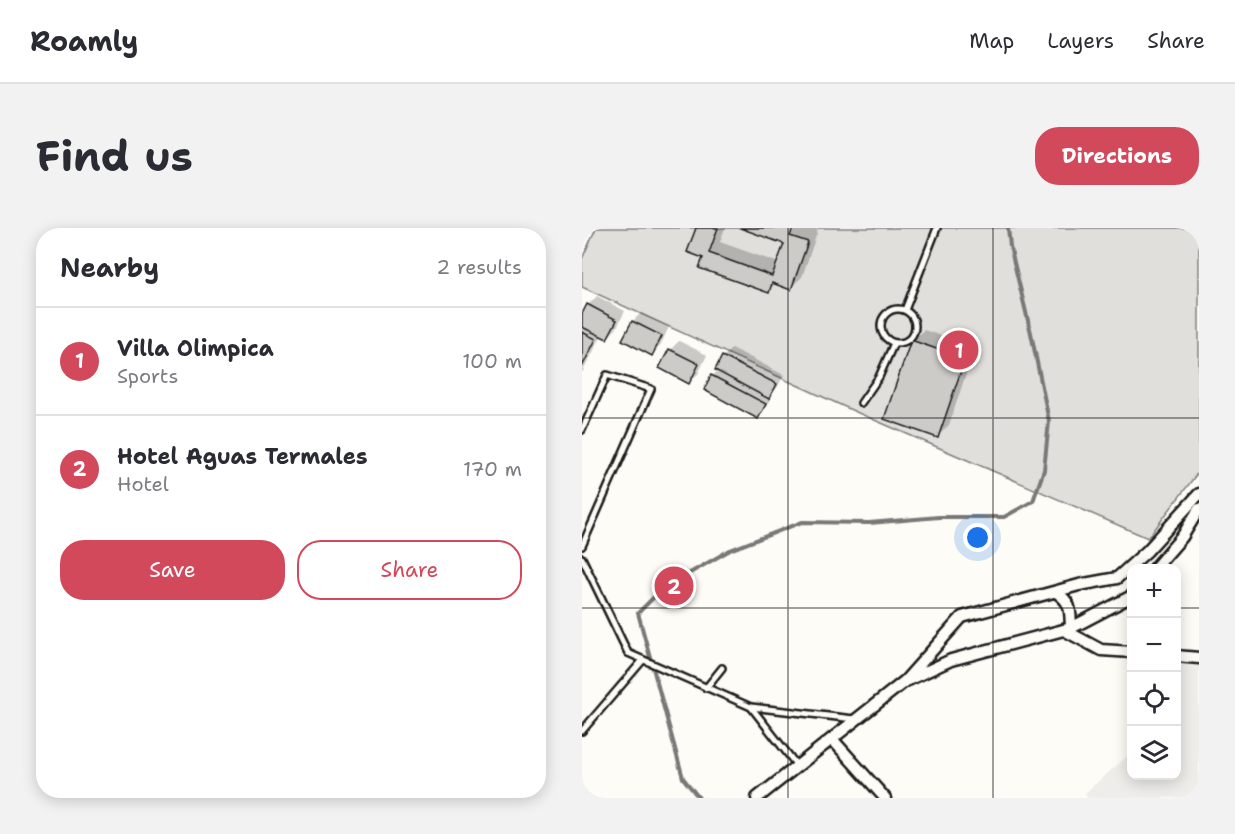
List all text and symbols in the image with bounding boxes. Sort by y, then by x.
text: Roamly [30,22,138,60]
text: Map [969,27,1014,55]
text: Layers [1047,27,1114,55]
text: Share [1147,27,1205,55]
button: Directions [1035,127,1199,185]
text: Find us [36,128,193,184]
text: Nearby [60,250,159,285]
text: 2 results [436,254,522,280]
pin: 1 [940,328,979,372]
text: Villa Olimpica [117,334,274,363]
text: 1 [75,348,84,374]
text: 100 m [462,348,522,374]
text: Sports [117,363,178,389]
text: Hotel Aguas Termales [117,442,368,471]
text: 2 [73,456,87,482]
text: 170 m [463,456,522,482]
text: Hotel [117,471,169,497]
your location [963,523,992,552]
button: Save [60,540,285,600]
button: Share [297,540,522,600]
pin: 2 [654,564,694,608]
map controls [1127,564,1181,780]
button: + [1127,564,1181,618]
button: − [1127,618,1181,672]
button: locate [1127,672,1181,726]
button: layers [1127,726,1181,780]

